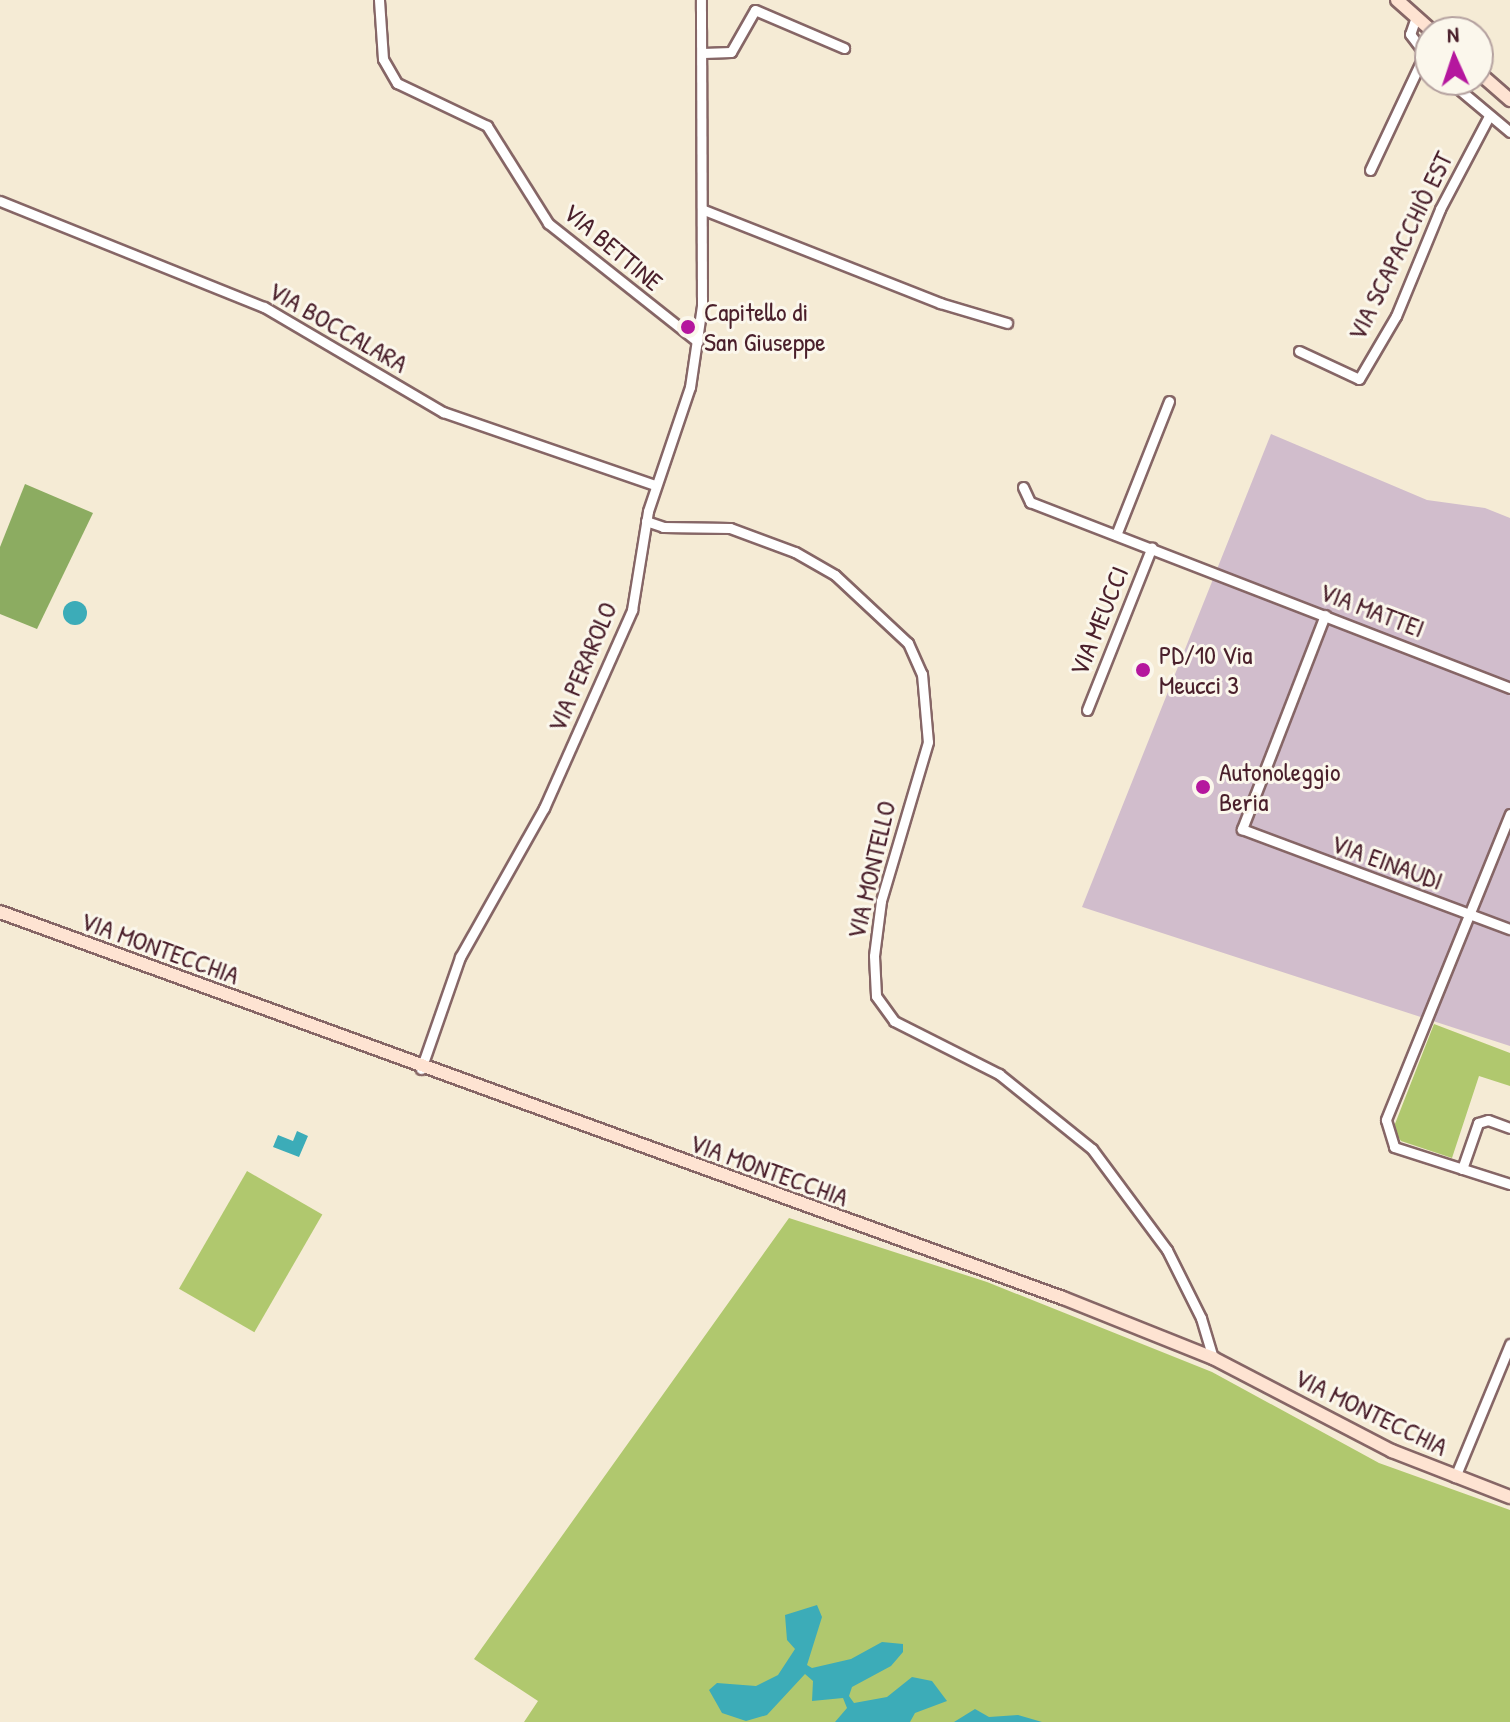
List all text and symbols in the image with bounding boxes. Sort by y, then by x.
north arrow [1414,16,1494,96]
text: N [1446,19,1459,49]
street label: VIA SCAPACCHIÒ EST [1341,146,1459,346]
street label: VIA BETTINE [557,197,669,297]
street label: VIA BOCCALARA [263,275,413,379]
place label: Capitello di San Giuseppe [704,296,826,358]
marker: Capitello di San Giuseppe [679,318,697,336]
street label: VIA MEUCCI [1063,562,1135,680]
street label: VIA MATTEI [1315,576,1429,644]
street label: VIA PERAROLO [541,597,623,737]
place label: PD/10 Via Meucci 3 [1159,639,1253,700]
marker: PD/10 Via Meucci 3 [1134,661,1152,679]
place label: Autonoleggio Beria [1219,756,1340,818]
marker: Autonoleggio Beria [1194,778,1212,796]
street label: VIA MONTELLO [840,798,902,942]
street label: VIA EINAUDI [1327,827,1447,897]
street label: VIA MONTECCHIA [77,905,243,991]
street label: VIA MONTECCHIA [686,1127,852,1213]
street label: VIA MONTECCHIA [1289,1362,1453,1462]

